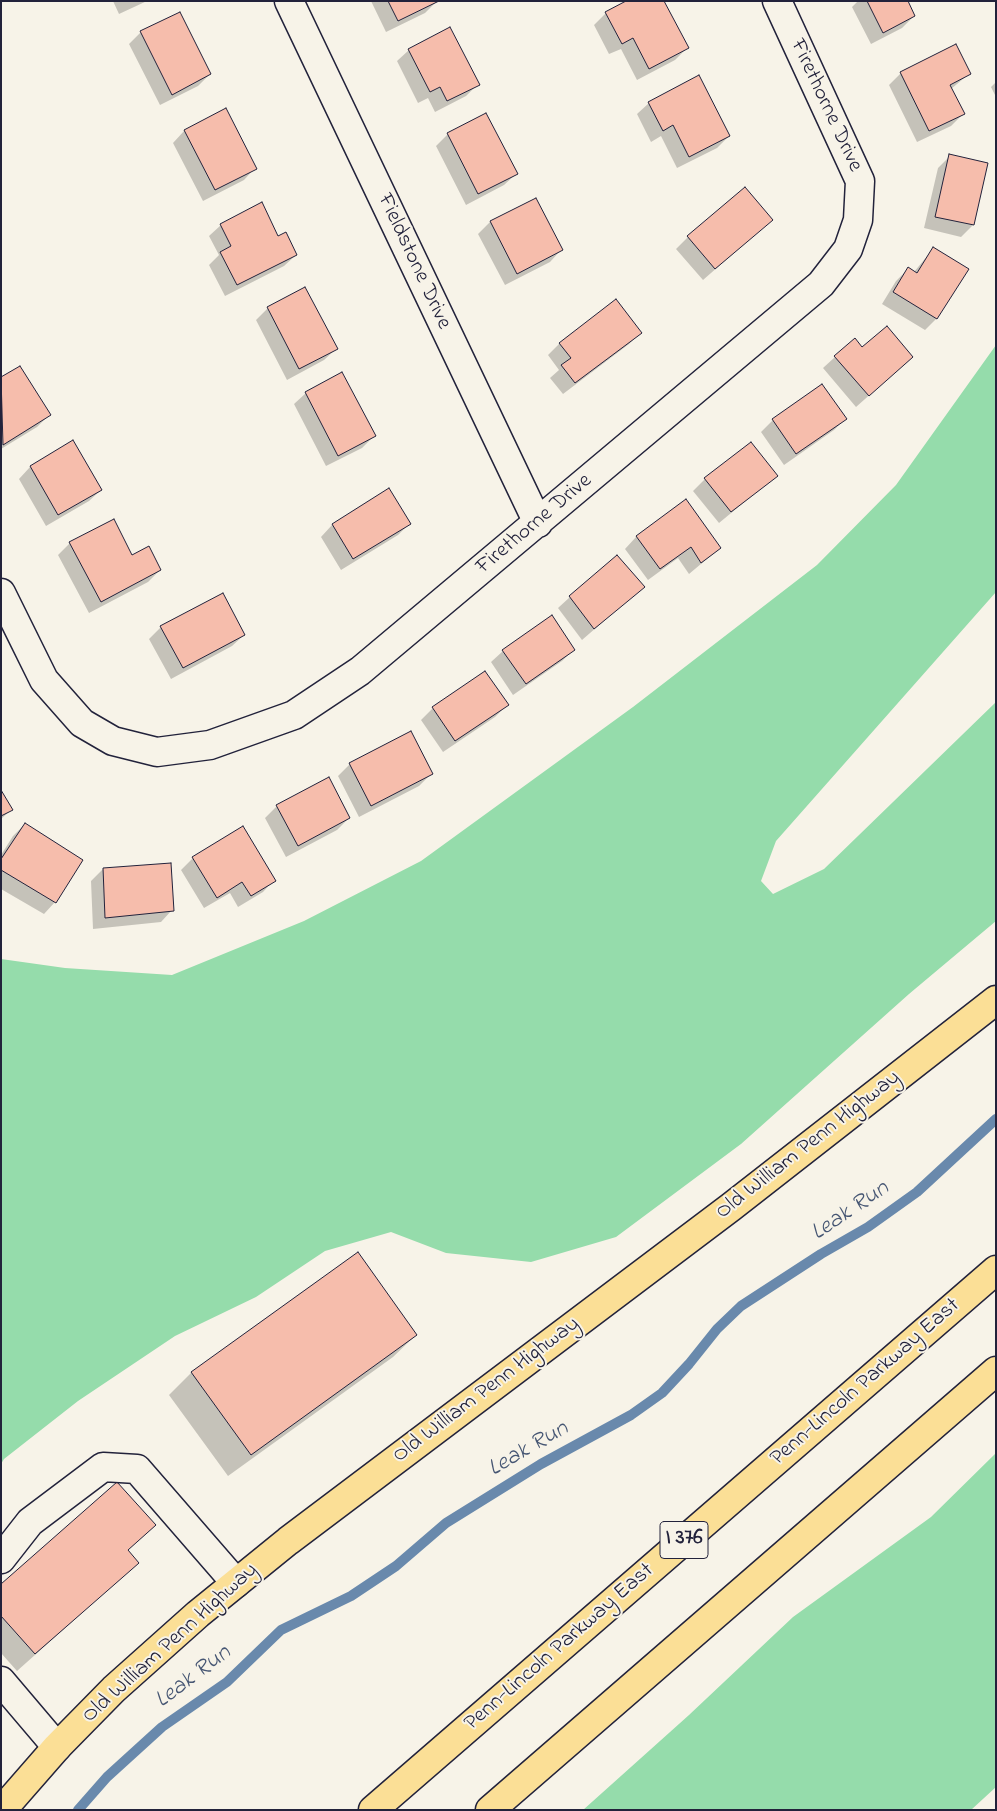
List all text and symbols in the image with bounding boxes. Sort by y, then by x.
street label: Firethorne Drive [783,36,867,176]
street label: Fieldstone Drive [370,190,456,334]
street label: Firethorne Drive [472,469,598,581]
street label: Old William Penn Highway [711,1066,907,1226]
water label: Leak Run [807,1175,895,1249]
street label: Penn-Lincoln Parkway East [766,1294,966,1472]
street label: Old William Penn Highway [388,1312,586,1470]
water label: Leak Run [484,1416,574,1484]
road number: I 376 [660,1522,708,1558]
street label: Old William Penn Highway [78,1558,264,1730]
street label: Penn-Lincoln Parkway East [460,1559,660,1737]
water label: Leak Run [150,1640,238,1716]

